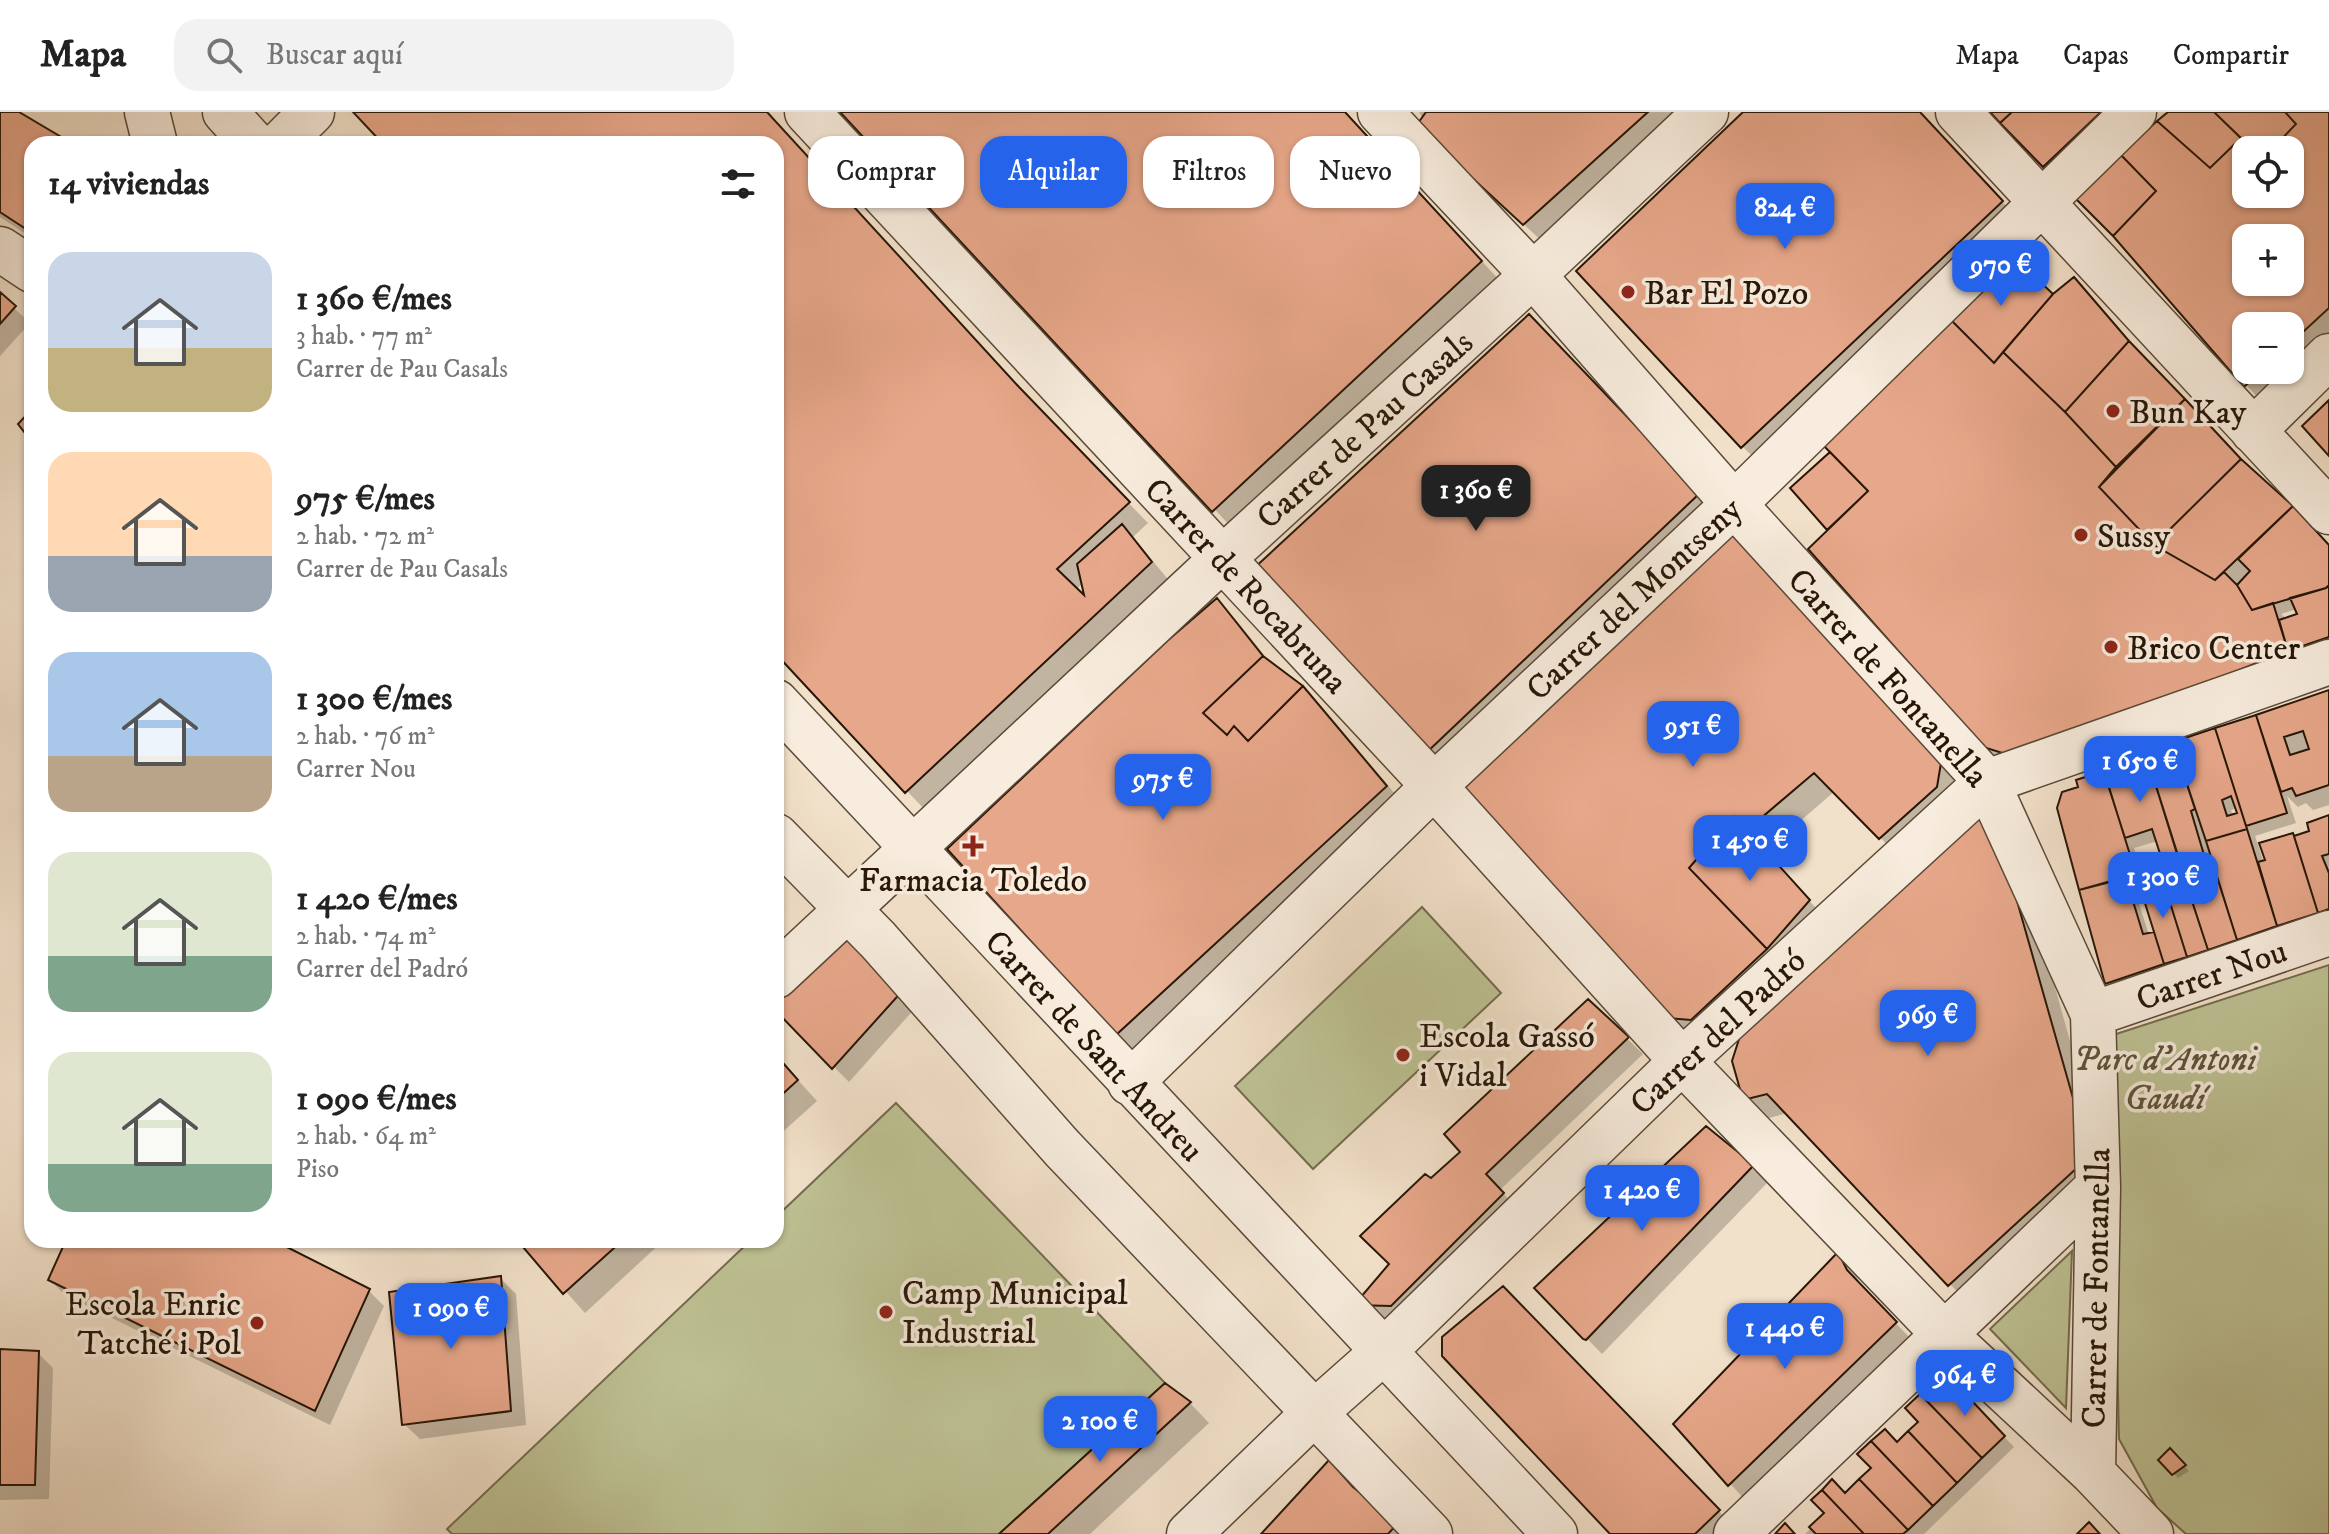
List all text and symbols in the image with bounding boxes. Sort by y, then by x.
search box [174,19,734,91]
text: Mapa [40,31,126,79]
icon: search [202,33,246,77]
text: Buscar aquí [266,37,403,74]
text: Mapa [1955,38,2019,73]
text: Capas [2063,38,2129,73]
text: Compartir [2173,38,2289,73]
chip: Comprar [808,136,964,208]
chip: Alquilar [980,136,1127,208]
chip: Filtros [1143,136,1274,208]
chip: Nuevo [1290,136,1420,208]
map controls [2232,136,2304,384]
button: locate [2232,136,2304,208]
icon: filters [716,162,760,206]
text: 14 viviendas [48,163,209,205]
pin: 824 € [1729,183,1841,251]
text: 824 € [1754,192,1816,225]
button: + [2232,224,2304,296]
pin: 970 € [1945,240,2057,308]
text: 970 € [1970,249,2032,282]
place label: Bar El Pozo [1644,273,1808,315]
text: 1 360 €/mes [296,278,452,320]
marker: Bar El Pozo [1619,283,1637,301]
icon: home [112,284,208,380]
button: − [2232,312,2304,384]
text: 3 hab. · 77 m² [296,320,432,353]
street label: Carrer de Pau Casals [1248,322,1482,539]
text: Carrer de Pau Casals [296,353,508,386]
place label: Bun Kay [2129,392,2247,434]
marker: Bun Kay [2104,402,2122,420]
pin: 1 360 € [1402,465,1550,533]
street label: Carrer de Rocabruna [1135,470,1357,703]
text: 1 360 € [1439,474,1513,507]
text: 975 €/mes [296,478,435,520]
icon: home [112,484,208,580]
street label: Carrer del Montseny [1518,488,1752,710]
place label: Sussy [2097,516,2171,558]
text: 2 hab. · 72 m² [296,520,434,553]
marker: Sussy [2072,526,2090,544]
text: Carrer de Pau Casals [296,553,508,586]
street label: Carrer de Fontanella [1778,560,1997,797]
place label: Brico Center [2127,628,2300,670]
marker: Brico Center [2102,638,2120,656]
text: 1 300 €/mes [296,678,452,720]
icon: home [112,684,208,780]
pin: 951 € [1637,701,1749,769]
text: 951 € [1665,710,1721,743]
text: 2 hab. · 76 m² [296,720,435,753]
pin: 1 650 € [2066,736,2214,804]
text: 1 650 € [2102,745,2178,778]
text: Carrer Nou [296,753,416,786]
pin: 975 € [1107,754,1219,822]
text: 975 € [1133,763,1193,796]
pin: 1 450 € [1676,815,1824,883]
text: 1 450 € [1711,824,1789,857]
marker: Farmacia Toledo [964,837,982,855]
pin: 1 300 € [2089,852,2237,920]
place label: Farmacia Toledo [859,860,1087,902]
text: 1 300 € [2126,861,2200,894]
text: 1 420 €/mes [296,878,458,920]
icon: home [112,884,208,980]
text: 2 hab. · 74 m² [296,920,436,953]
street label: Carrer de Sant Andreu [975,922,1212,1171]
street label: Carrer Nou [2131,931,2292,1021]
street label: Carrer del Padró [1622,940,1815,1125]
text: Carrer del Padró [296,953,468,986]
pin: 969 € [1872,990,1984,1058]
text: 969 € [1898,999,1958,1032]
place label: Escola Gassó i Vidal [1419,1016,1595,1097]
park label: Parc d'Antoni Gaudí [2074,1039,2258,1120]
marker: Escola Gassó i Vidal [1394,1046,1412,1064]
text: 1 090 €/mes [296,1078,457,1120]
icon: home [112,1084,208,1180]
text: 2 hab. · 64 m² [296,1120,436,1153]
street label: Carrer de Fontanella [2074,1147,2120,1429]
text: Piso [296,1153,339,1186]
pin: 1 420 € [1568,1165,1716,1233]
text: 1 420 € [1603,1174,1681,1207]
place label: Camp Municipal Industrial [902,1273,1128,1354]
pin: 1 090 € [377,1283,525,1351]
place label: Escola Enric Tatché i Pol [65,1284,242,1365]
text: 1 090 € [413,1292,489,1325]
marker: Camp Municipal Industrial [877,1303,895,1321]
pin: 1 440 € [1711,1303,1859,1371]
text: 1 440 € [1745,1312,1825,1345]
marker: Escola Enric Tatché i Pol [248,1314,266,1332]
pin: 964 € [1909,1350,2021,1418]
text: 964 € [1934,1359,1996,1392]
pin: 2 100 € [1026,1396,1174,1464]
text: 2 100 € [1062,1405,1138,1438]

